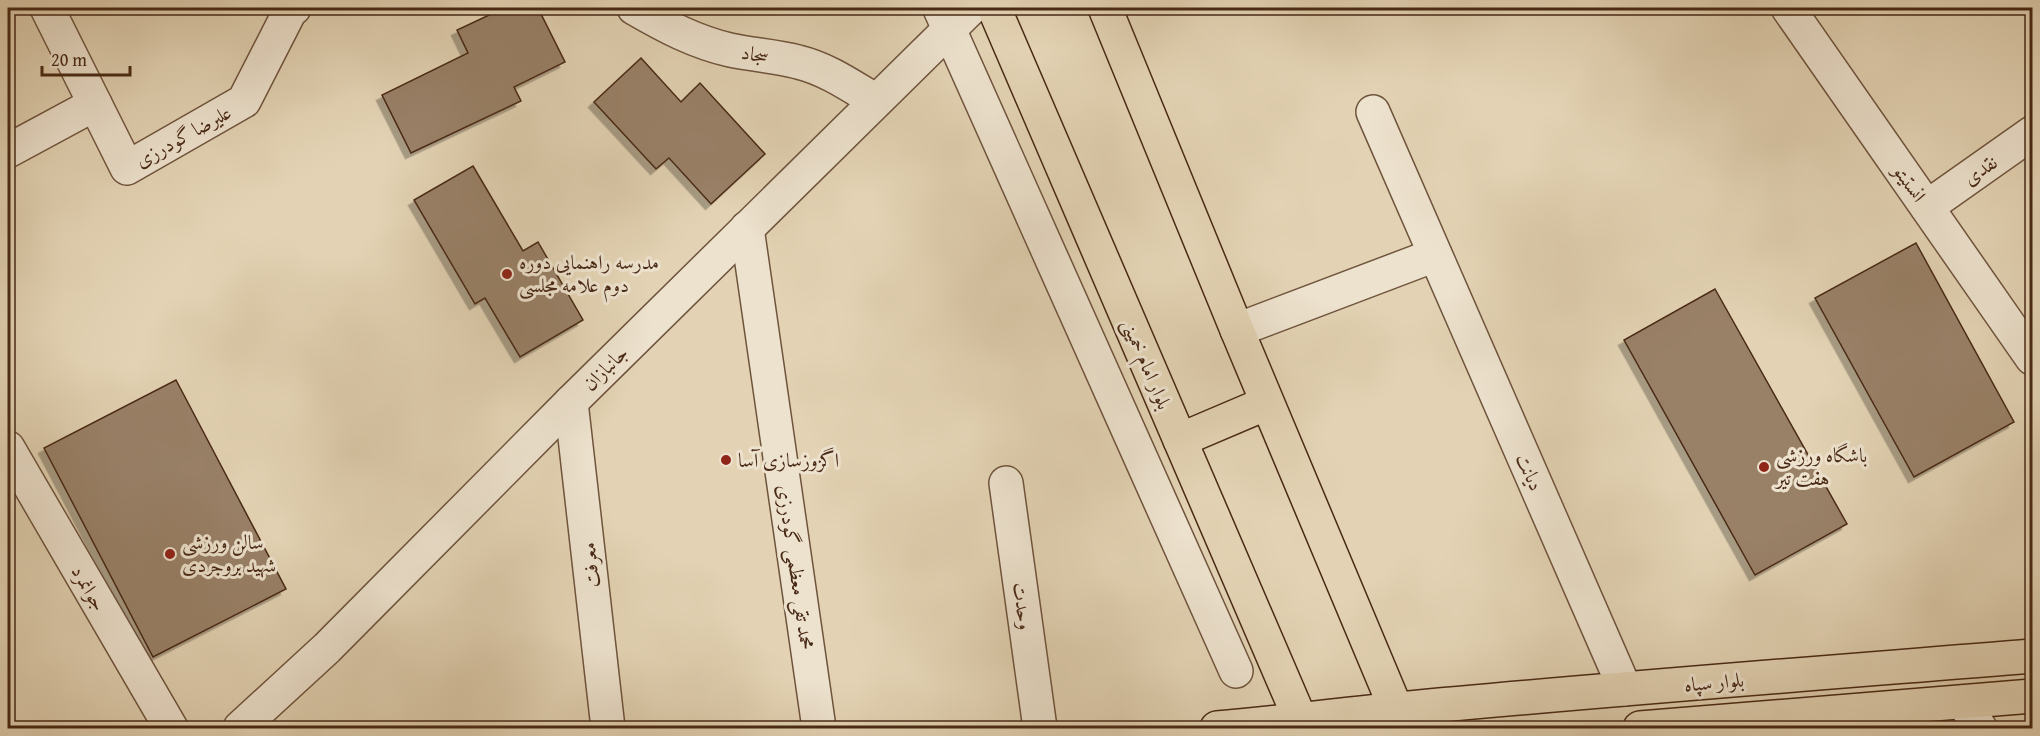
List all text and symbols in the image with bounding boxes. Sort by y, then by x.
street label: سجاد [739,37,771,70]
scale bar [42,39,130,77]
text: 20 m [51,46,87,73]
street label: علیرضا گودرزی [129,97,236,174]
street label: نقدی [1957,147,2003,192]
street label: انستیتو [1886,156,1934,207]
place label: مدرسه راهنمایی دوره دوم علامه مجلسی [519,247,659,303]
marker: مدرسه راهنمایی دوره دوم علامه مجلسی [500,267,514,281]
street label: بلوار امام خمینی [1112,314,1180,415]
street label: جانبازان [575,338,634,397]
place label: باشگاه ورزشی هفت تیر [1774,440,1867,492]
place label: اگزوزسازی آسا [738,445,839,474]
street label: دیانت [1509,448,1551,495]
marker: اگزوزسازی آسا [719,453,733,467]
marker: باشگاه ورزشی هفت تیر [1757,460,1771,474]
street label: محمد تقی معظمی گودرزی [770,482,822,652]
place label: سالن ورزشی شهید بروجردی [182,527,276,579]
street label: معرفت [573,541,606,589]
marker: سالن ورزشی شهید بروجردی [163,547,177,561]
street label: جوانمرد [65,559,114,616]
street label: وحدت [1006,580,1041,632]
street label: بلوار سپاه [1683,664,1745,699]

